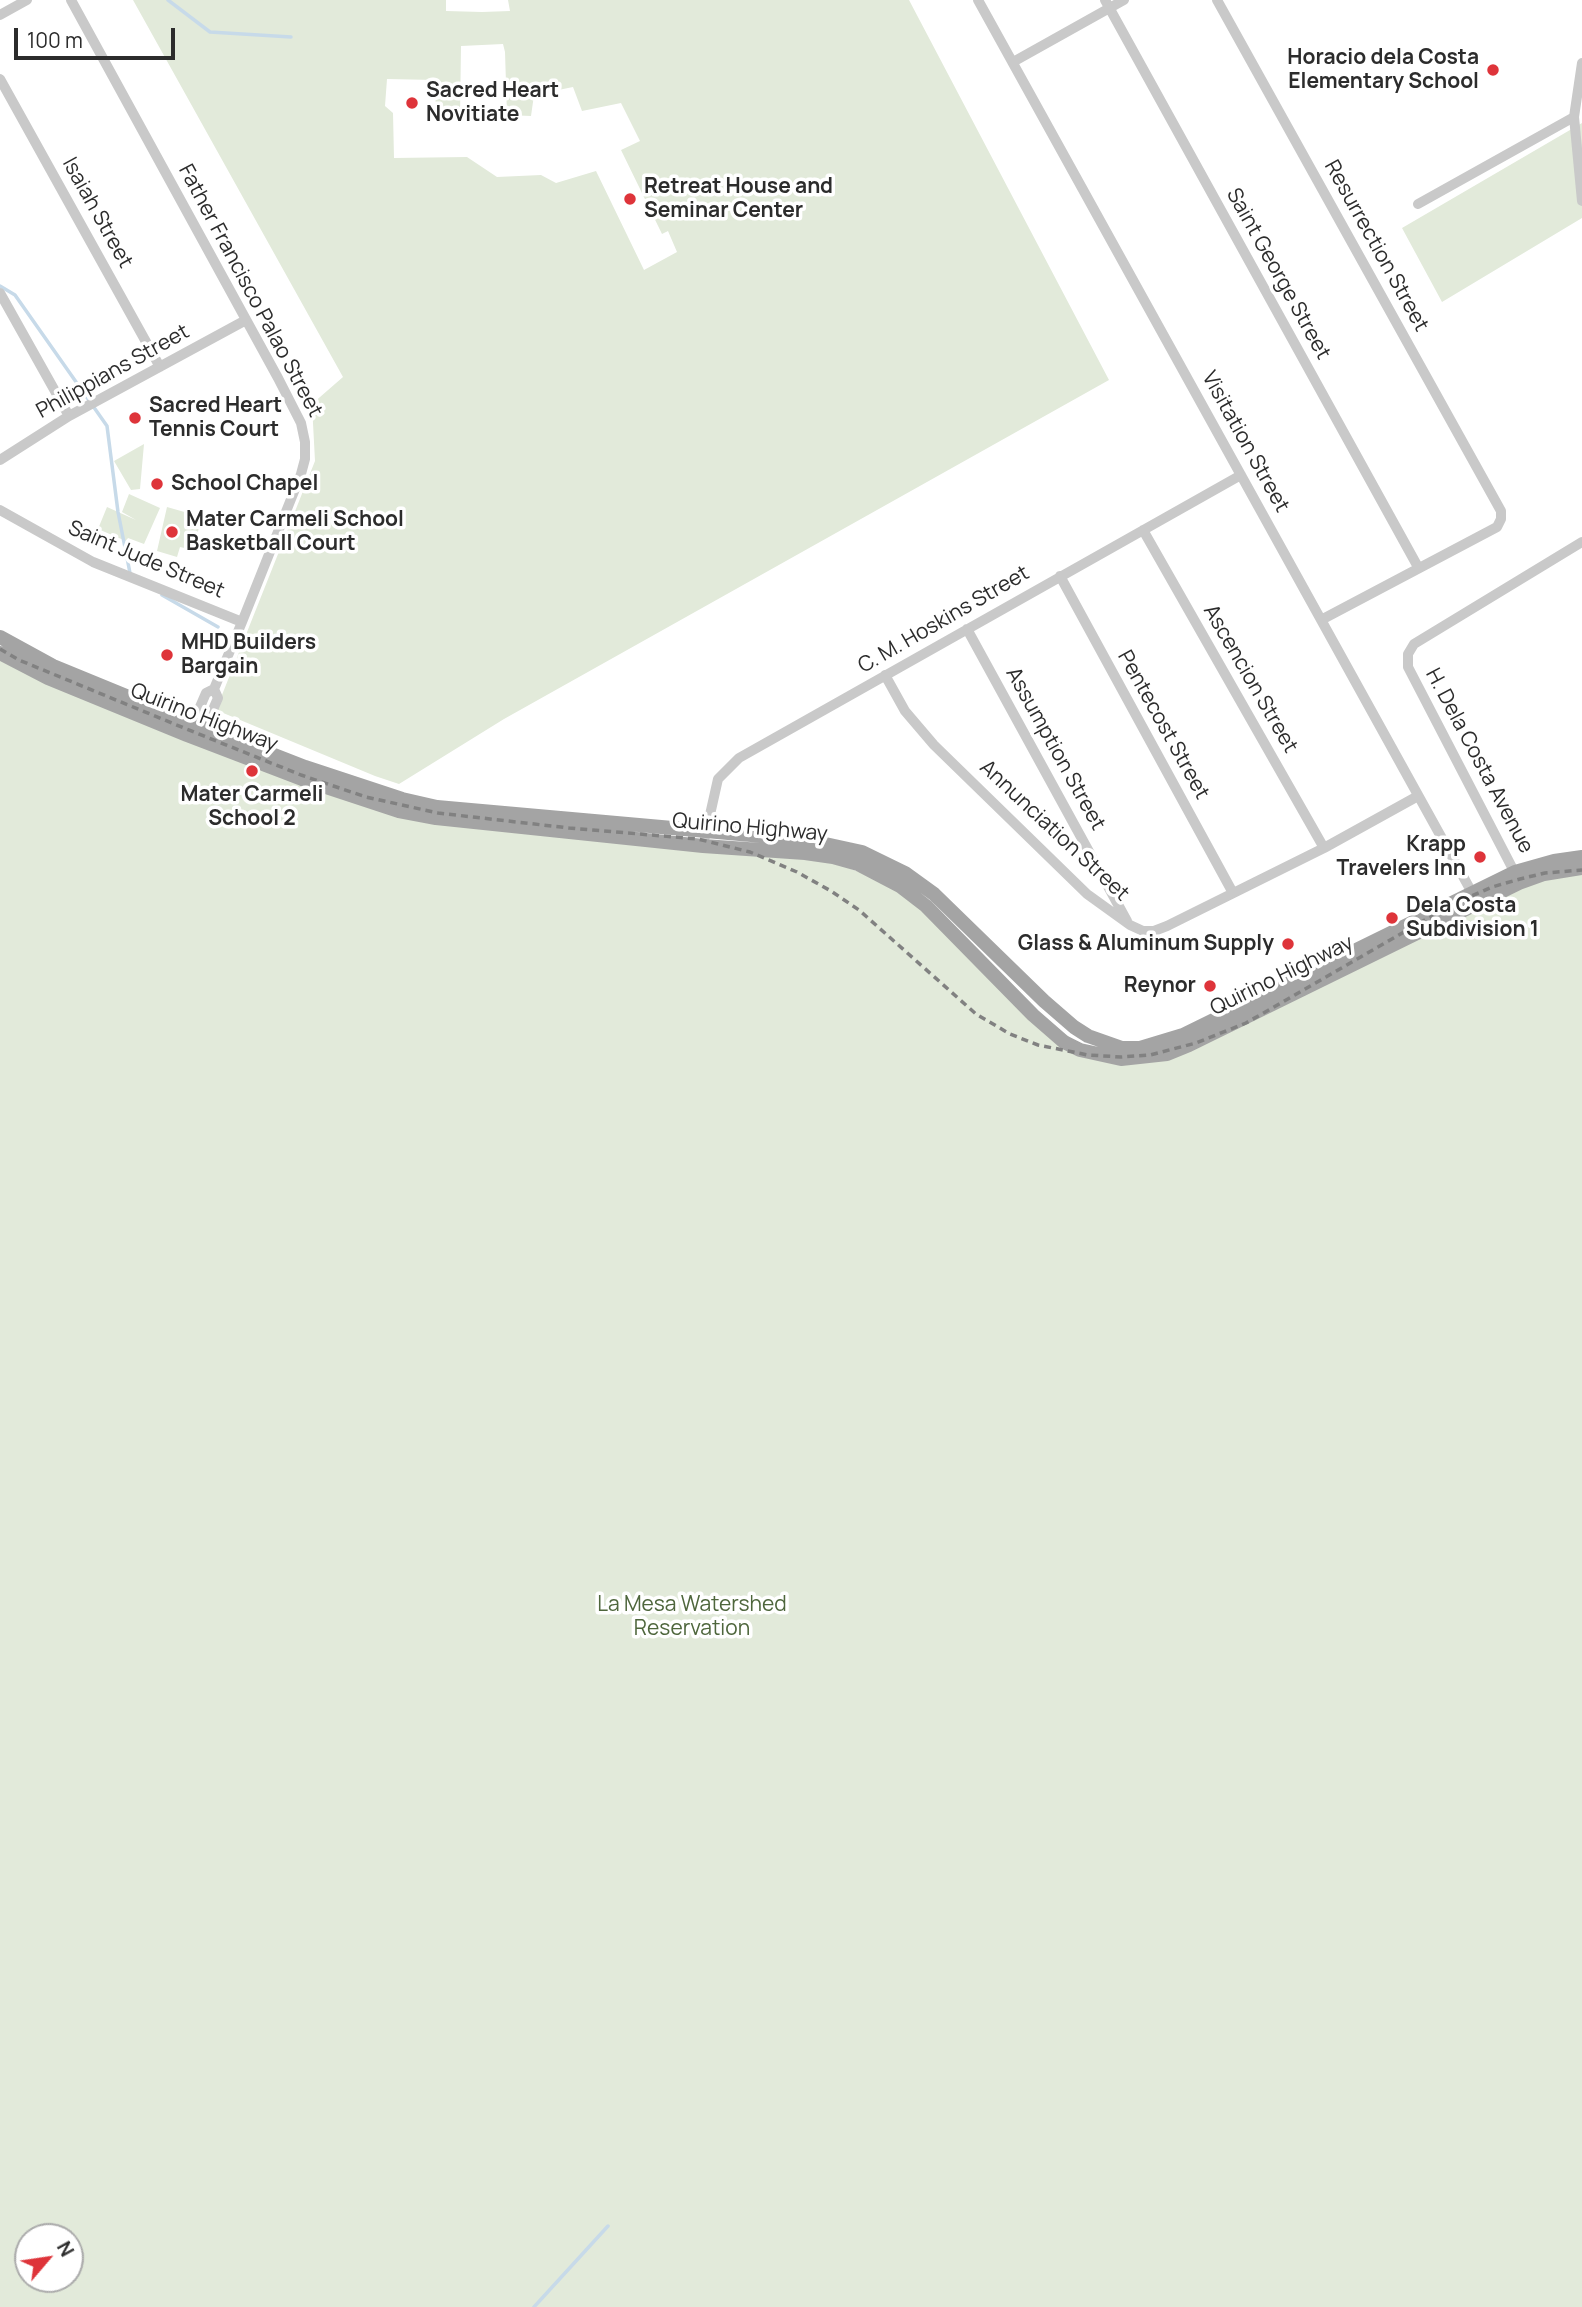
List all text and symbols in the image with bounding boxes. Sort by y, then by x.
scale bar [18,14,178,58]
text: 100 m [27,26,83,54]
place label: Horacio dela Costa Elementary School [1287,45,1479,95]
marker: Horacio dela Costa Elementary School [1485,62,1501,78]
place label: Sacred Heart Novitiate [426,78,559,128]
marker: Sacred Heart Novitiate [404,95,420,111]
street label: Isaiah Street [56,153,138,273]
street label: Resurrection Street [1318,156,1434,336]
street label: Father Francisco Palao Street [173,160,327,422]
place label: Retreat House and Seminar Center [644,174,833,224]
street label: Saint George Street [1220,184,1336,364]
marker: Retreat House and Seminar Center [622,191,638,207]
street label: Philippians Street [32,320,194,424]
street label: Visitation Street [1196,367,1294,517]
place label: Sacred Heart Tennis Court [149,393,282,443]
marker: Sacred Heart Tennis Court [127,410,143,426]
place label: School Chapel [171,471,318,497]
marker: School Chapel [149,476,165,492]
place label: Mater Carmeli School Basketball Court [186,507,404,557]
street label: Saint Jude Street [64,516,228,604]
marker: Mater Carmeli School Basketball Court [164,524,180,540]
street label: C. M. Hoskins Street [854,561,1034,679]
street label: Ascencion Street [1197,600,1303,758]
place label: MHD Builders Bargain [181,630,316,680]
street label: Pentecost Street [1112,646,1214,804]
marker: MHD Builders Bargain [159,647,175,663]
street label: Assumption Street [1000,663,1110,835]
street label: H. Dela Costa Avenue [1420,664,1538,858]
street label: Quirino Highway [127,678,281,758]
street label: Annunciation Street [974,755,1134,907]
marker: Mater Carmeli School 2 [244,763,260,779]
place label: Mater Carmeli School 2 [181,782,323,832]
street label: Quirino Highway [671,809,829,847]
place label: Krapp Travelers Inn [1336,832,1466,882]
marker: Krapp Travelers Inn [1472,849,1488,865]
place label: Dela Costa Subdivision 1 [1406,893,1539,943]
marker: Dela Costa Subdivision 1 [1384,910,1400,926]
place label: Glass & Aluminum Supply [1018,931,1274,957]
street label: Quirino Highway [1206,931,1358,1021]
marker: Glass & Aluminum Supply [1280,936,1296,952]
place label: Reynor [1124,973,1196,999]
marker: Reynor [1202,978,1218,994]
park label: La Mesa Watershed Reservation [597,1592,787,1642]
north arrow [14,2223,84,2293]
text: N [51,2237,80,2261]

